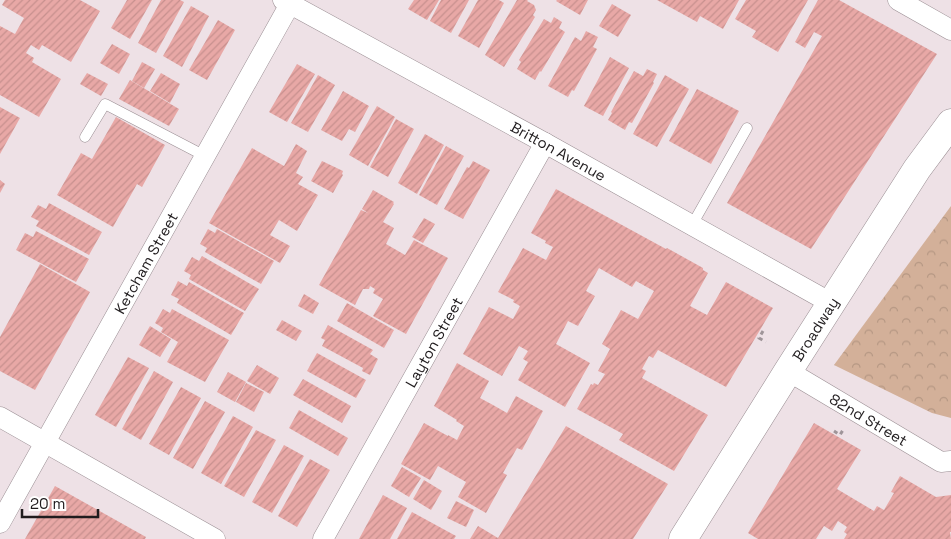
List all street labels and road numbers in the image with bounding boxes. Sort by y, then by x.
street label: Britton Avenue [507,117,610,185]
street label: Ketcham Street [109,209,181,317]
street label: Layton Street [401,293,466,390]
street label: Broadway [787,293,842,364]
street label: 82nd Street [827,389,911,450]

